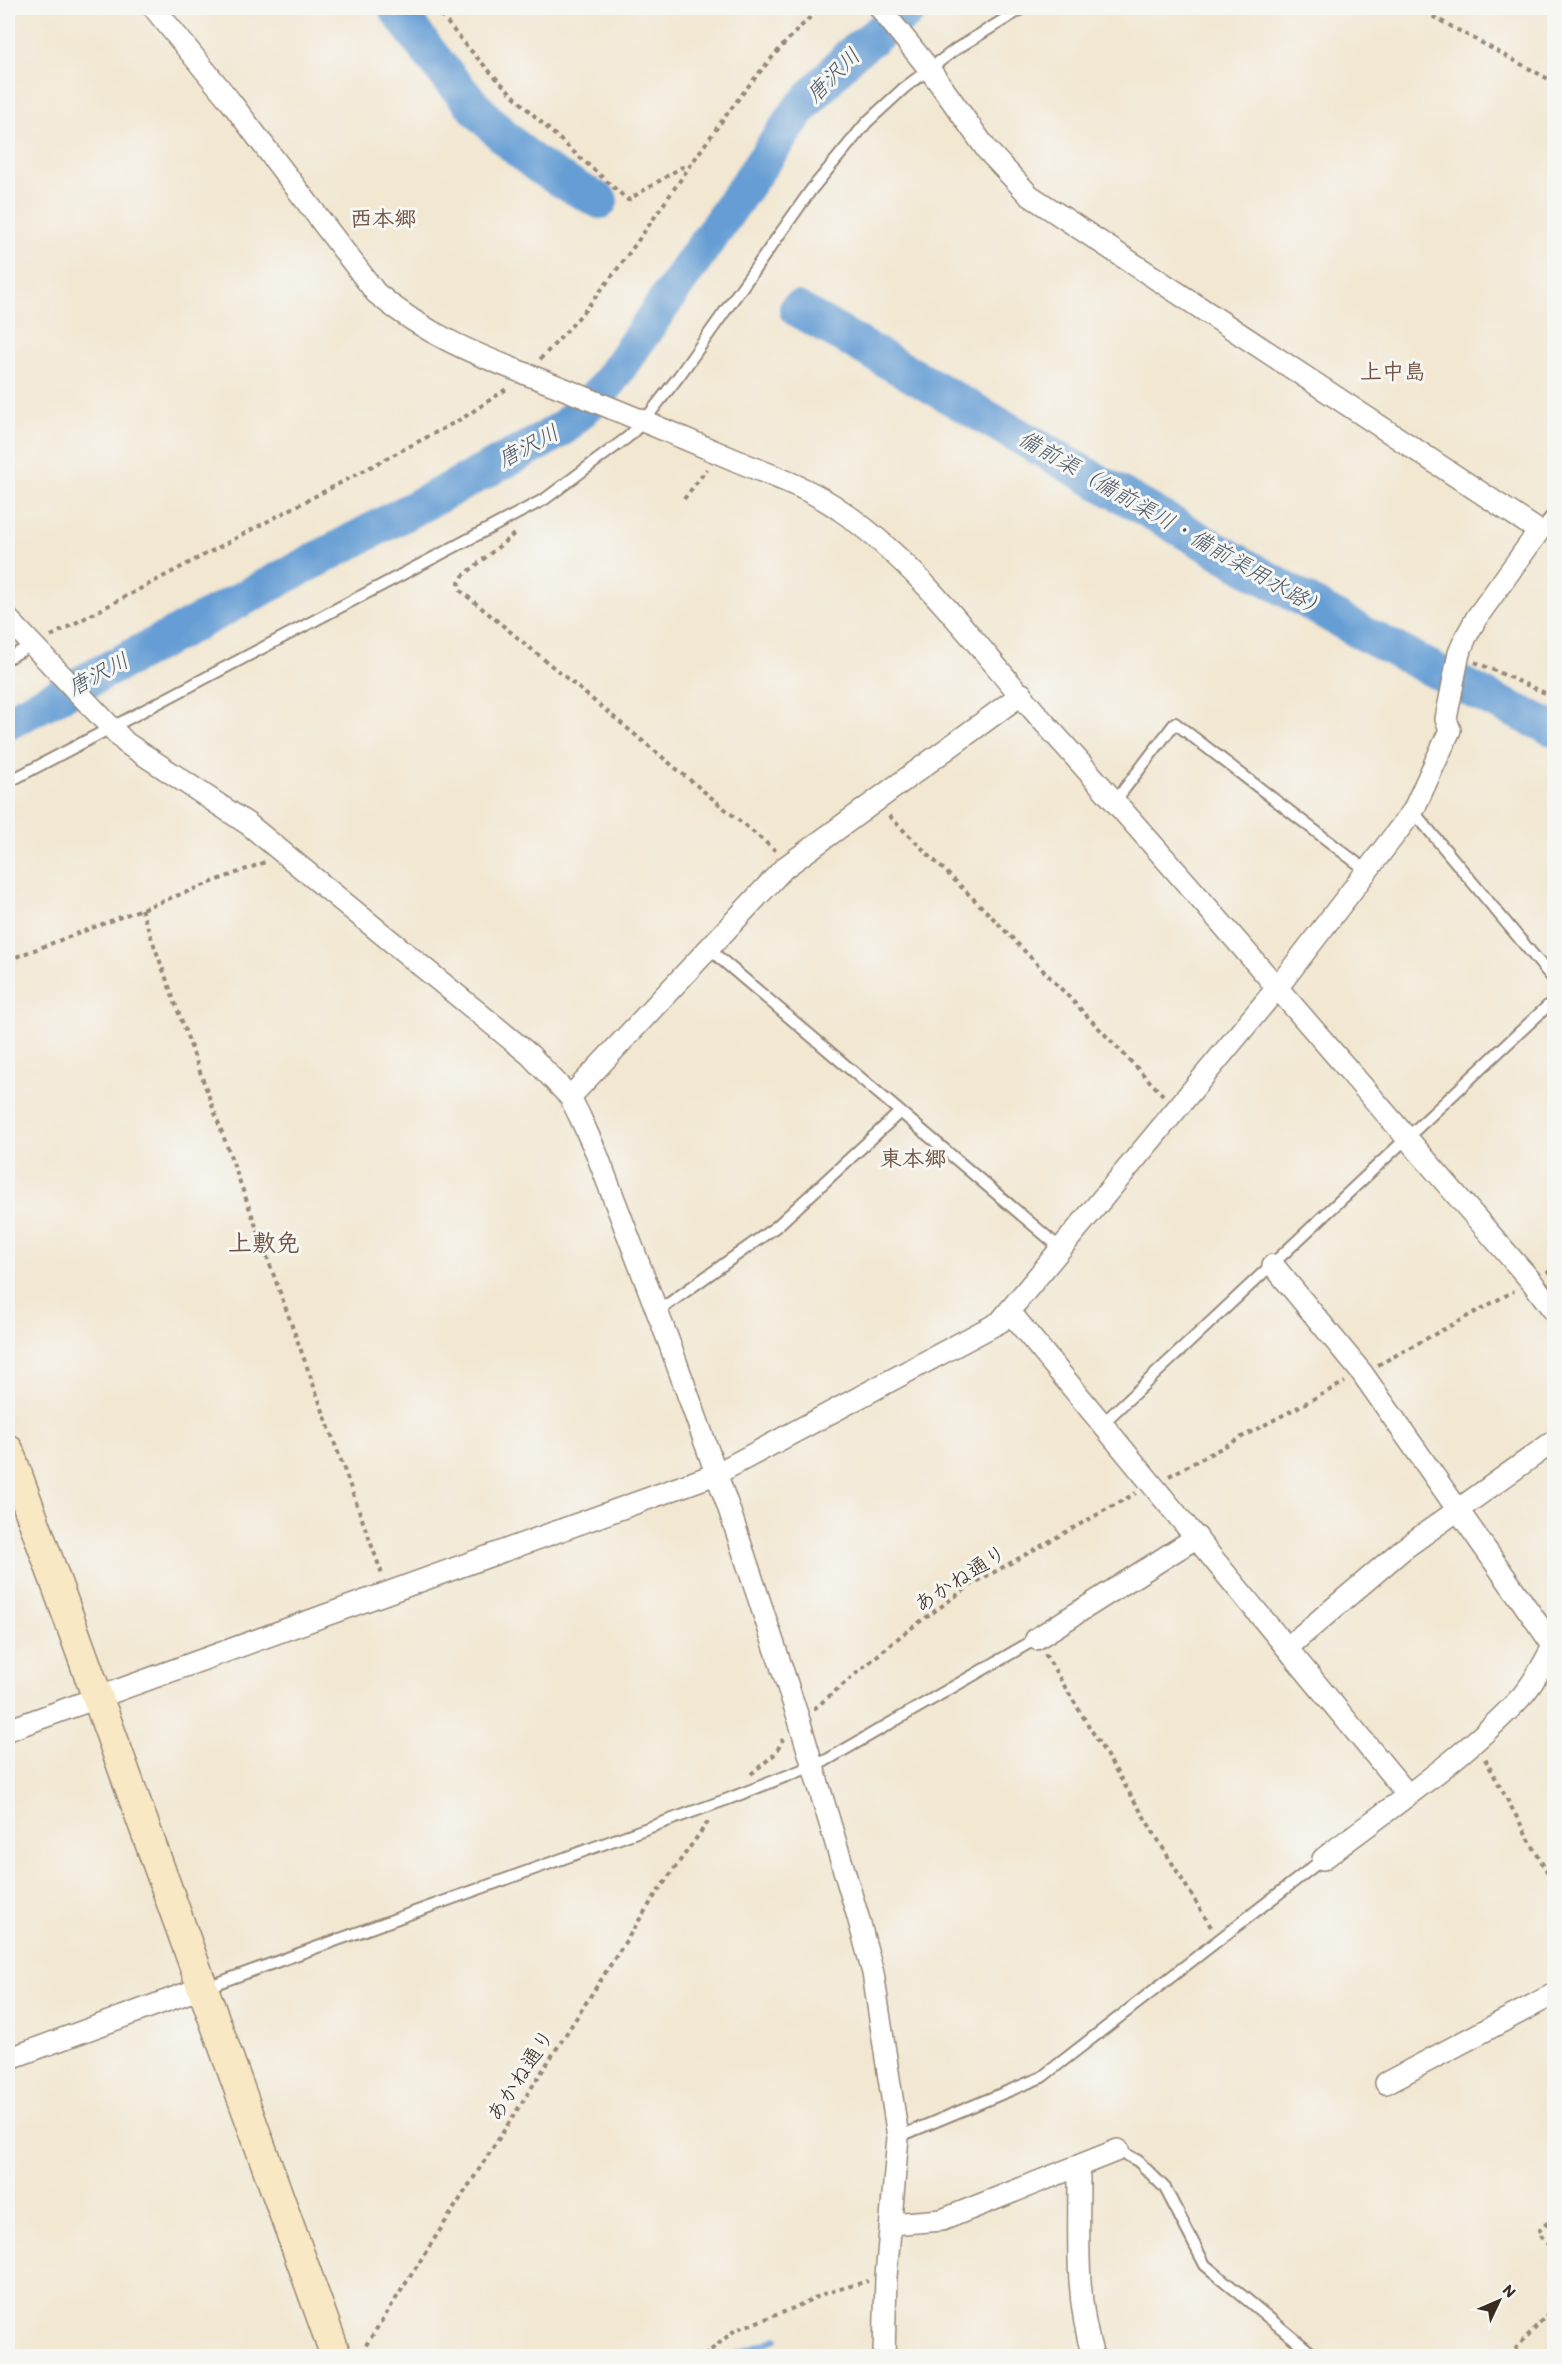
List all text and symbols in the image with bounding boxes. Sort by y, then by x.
water label: 唐沢川 [800,42,866,108]
district label: 西本郷 [350,205,416,232]
district label: 上中島 [1360,358,1426,385]
water label: 唐沢川 [493,419,563,473]
water label: 備前渠（備前渠川・備前渠用水路） [1014,424,1332,624]
water label: 唐沢川 [63,647,133,701]
district label: 東本郷 [880,1145,946,1172]
district label: 上敷免 [228,1228,300,1257]
street label: あかね通り [909,1539,1011,1617]
street label: あかね通り [481,2024,559,2126]
north arrow [1469,2271,1529,2331]
text: N [1499,2280,1520,2301]

